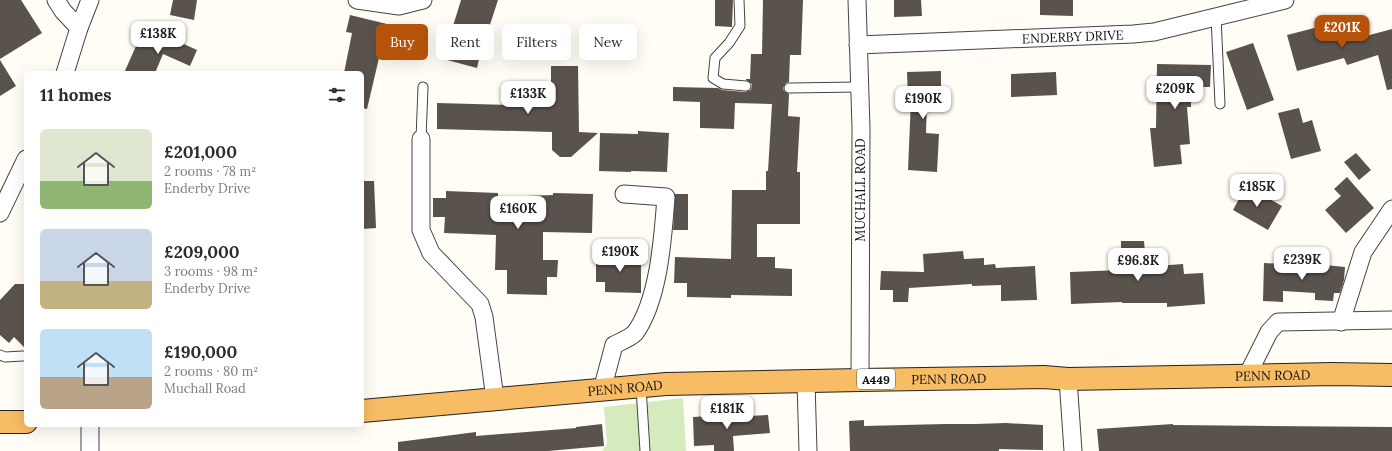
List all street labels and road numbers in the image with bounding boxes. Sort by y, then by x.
street label: ENDERBY DRIVE [1022,26,1124,47]
street label: MUCHALL ROAD [852,138,869,242]
street label: PENN ROAD [1235,366,1311,384]
road number: A449 [857,369,895,389]
street label: PENN ROAD [911,369,987,388]
street label: PENN ROAD [587,376,664,399]

